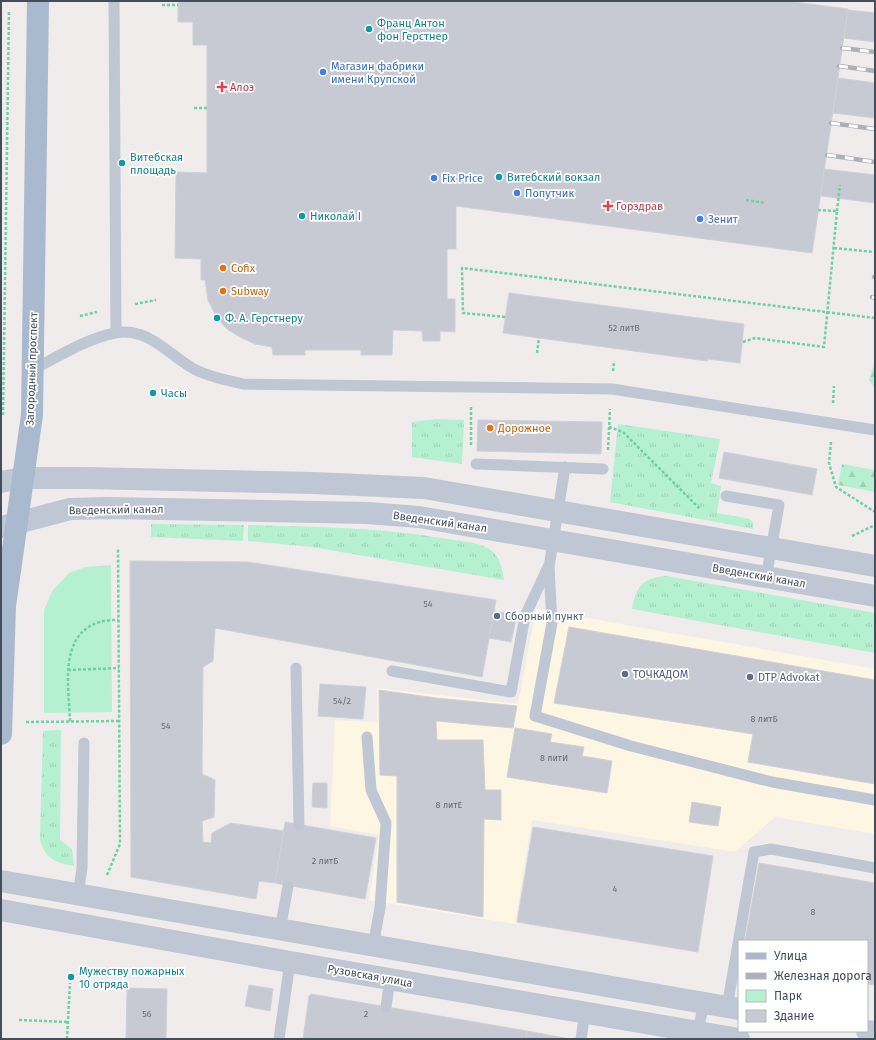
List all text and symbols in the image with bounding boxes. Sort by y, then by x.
place label: Франц Антон фон Герстнер [377,17,448,43]
marker: Франц Антон фон Герстнер [364,24,374,34]
place label: Магазин фабрики имени Крупской [331,60,424,86]
marker: Магазин фабрики имени Крупской [318,67,328,77]
place label: Алоэ [230,81,254,94]
marker: Алоэ [217,82,227,92]
place label: Витебская площадь [130,151,183,177]
marker: Витебская площадь [117,158,127,168]
place label: Витебский вокзал [507,171,600,184]
place label: Fix Price [442,172,483,185]
marker: Витебский вокзал [494,172,504,182]
marker: Fix Price [429,173,439,183]
place label: Попутчик [525,187,574,200]
marker: Попутчик [512,188,522,198]
place label: Горздрав [616,200,663,213]
marker: Горздрав [603,201,613,211]
place label: Николай I [310,210,361,223]
marker: Николай I [297,211,307,221]
place label: Зенит [708,213,738,226]
marker: Зенит [695,214,705,224]
place label: Cofix [231,262,256,275]
marker: Cofix [218,263,228,273]
place label: Subway [231,285,270,298]
marker: Subway [218,286,228,296]
street label: Загородный проспект [24,312,40,426]
place label: Ф. А. Герстнеру [225,312,304,325]
marker: Ф. А. Герстнеру [212,313,222,323]
house number: 52 литВ [608,323,640,333]
place label: Часы [161,387,187,400]
marker: Часы [148,388,158,398]
place label: Дорожное [497,422,551,435]
marker: Дорожное [485,423,495,433]
street label: Введенский канал [68,503,164,517]
street label: Введенский канал [392,509,488,535]
street label: Введенский канал [711,561,807,591]
house number: 54 [423,599,433,609]
place label: Сборный пункт [505,610,584,623]
marker: Сборный пункт [492,611,502,621]
place label: ТОЧКАДОМ [633,668,688,681]
marker: ТОЧКАДОМ [620,669,630,679]
place label: DTP Advokat [758,671,820,684]
marker: DTP Advokat [745,672,755,682]
house number: 54/2 [333,696,351,706]
house number: 8 литБ [750,714,778,724]
house number: 54 [161,721,171,731]
house number: 8 литИ [540,753,568,763]
house number: 8 литЕ [436,800,463,810]
house number: 2 литБ [312,856,338,866]
house number: 4 [613,884,618,894]
house number: 8 [811,907,816,917]
legend [738,940,868,1032]
text: Улица [774,949,808,963]
street label: Рузовская улица [326,962,414,990]
place label: Мужеству пожарных 10 отряда [79,965,185,991]
text: Железная дорога [774,969,872,983]
marker: Мужеству пожарных 10 отряда [66,972,76,982]
text: Парк [774,989,803,1003]
house number: 56 [142,1009,152,1019]
house number: 2 [364,1009,368,1019]
text: Здание [774,1009,814,1023]

